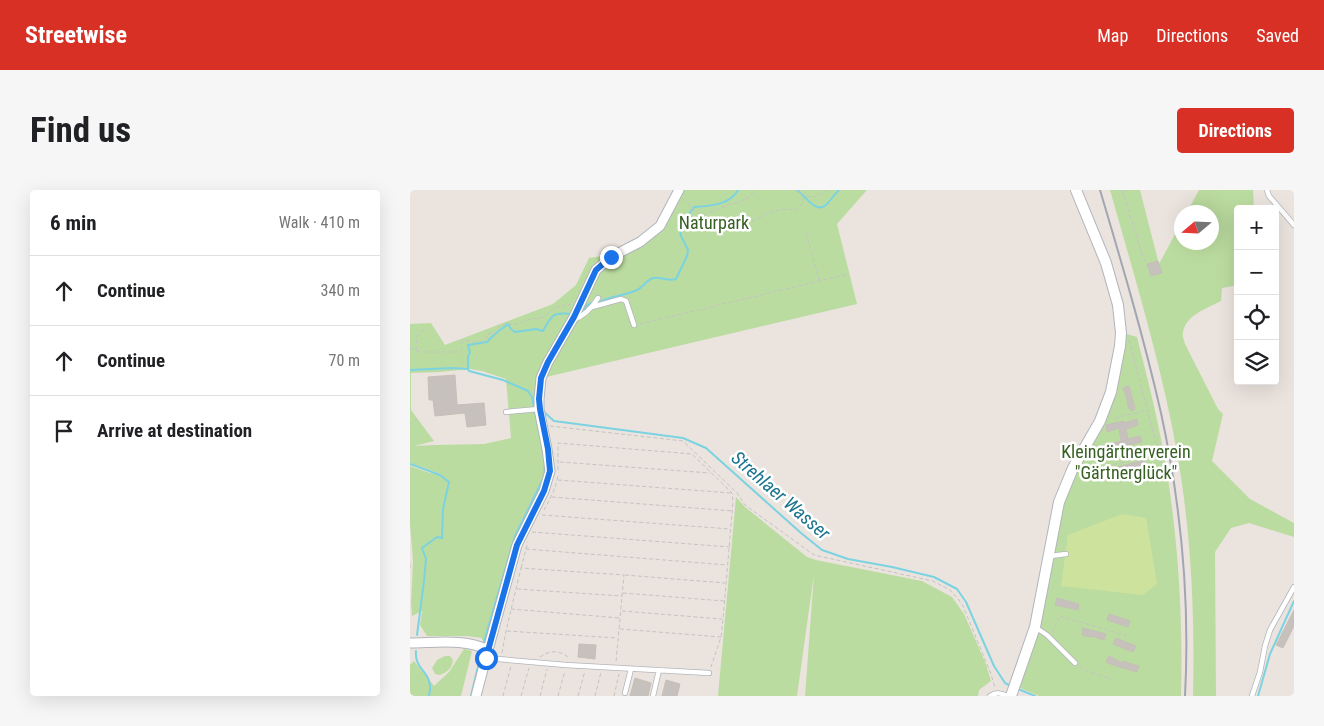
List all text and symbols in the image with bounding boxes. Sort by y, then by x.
text: Streetwise [25,21,127,49]
text: Map [1097,25,1128,46]
text: Directions [1156,25,1228,46]
text: Saved [1256,25,1299,46]
button: Directions [1177,108,1294,153]
text: Find us [30,110,131,151]
north arrow [1174,205,1219,250]
map controls [1234,205,1279,385]
button: + [1234,205,1279,250]
text: 6 min [50,211,97,235]
park label: Naturpark [679,212,749,233]
text: Walk · 410 m [279,213,360,232]
route end [600,246,623,269]
button: − [1234,250,1279,295]
icon: ahead [50,277,78,305]
text: Continue [97,279,165,302]
text: 340 m [321,281,360,300]
button: locate [1234,295,1279,340]
button: layers [1234,340,1279,385]
icon: ahead [50,347,78,375]
text: Continue [97,349,165,372]
text: 70 m [328,351,360,370]
icon: arrive [50,417,78,445]
text: Arrive at destination [97,419,252,442]
park label: Kleingärtnerverein "Gärtnerglück" [1061,441,1191,483]
water label: Strehlaer Wasser [727,446,835,545]
route start [475,647,498,670]

